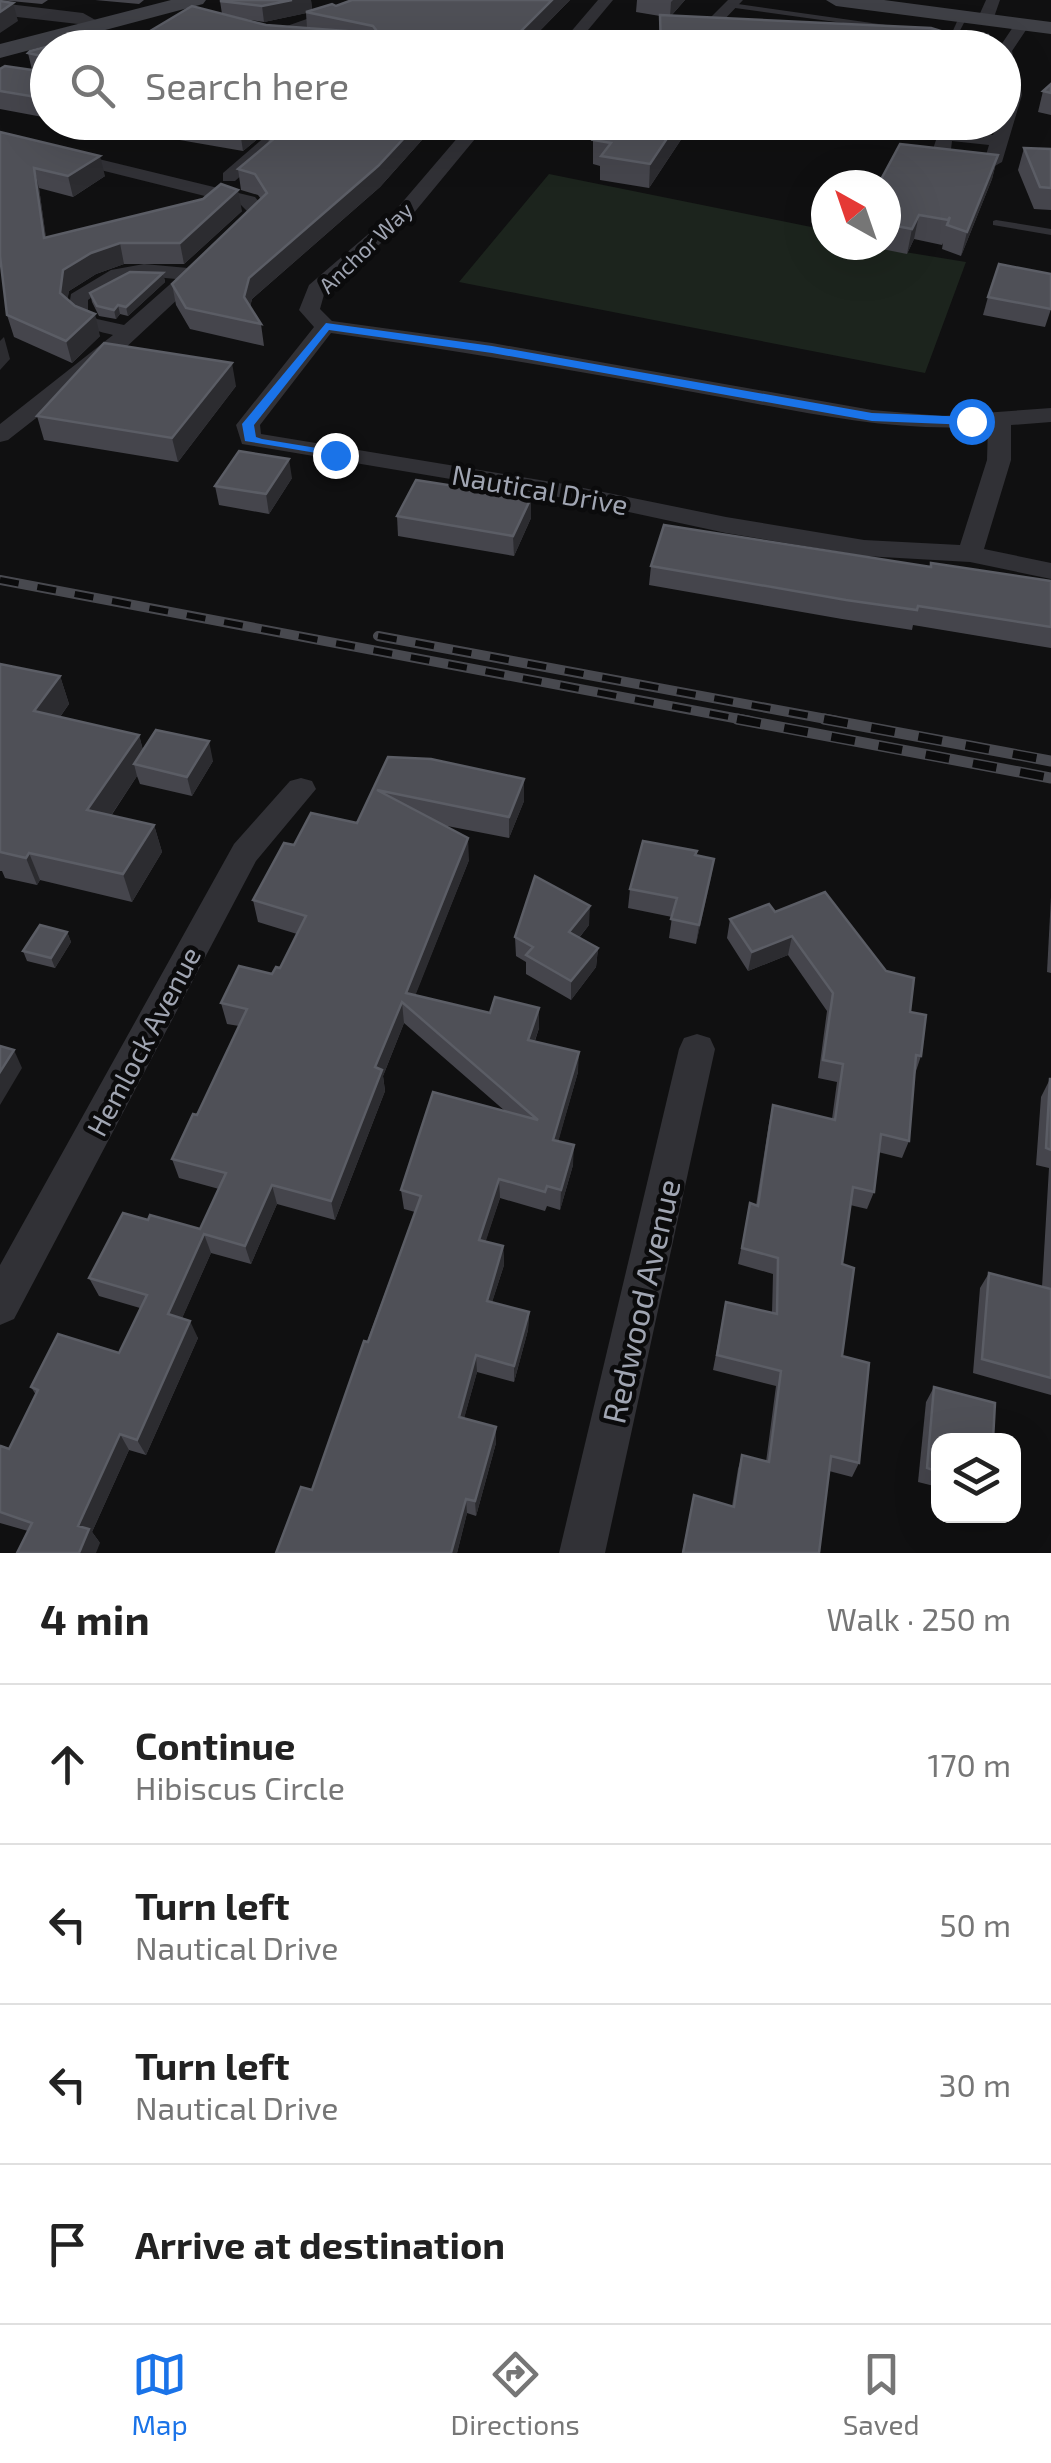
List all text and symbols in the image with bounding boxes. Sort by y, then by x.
search box [30,30,1021,140]
icon: search [65,58,120,113]
text: Search here [145,62,349,108]
north arrow [811,170,901,260]
street label: Anchor Way [313,196,417,298]
route start [949,399,995,445]
route end [313,433,359,479]
street label: Nautical Drive [449,457,631,521]
street label: Hemlock Avenue [79,941,207,1141]
street label: Redwood Avenue [593,1175,687,1427]
map controls [931,1433,1021,1523]
button: layers [931,1433,1021,1523]
text: 4 min [40,1593,150,1643]
text: Walk · 250 m [827,1599,1011,1637]
text: Continue [135,1722,295,1768]
icon: ahead [40,1737,95,1792]
text: 170 m [927,1745,1011,1783]
text: Hibiscus Circle [135,1768,345,1806]
text: Turn left [135,1882,290,1928]
icon: left [40,1897,95,1952]
text: 50 m [939,1905,1011,1943]
text: Nautical Drive [135,1928,339,1966]
text: Turn left [135,2042,290,2088]
icon: left [40,2057,95,2112]
text: 30 m [939,2065,1011,2103]
text: Nautical Drive [135,2088,339,2126]
icon: arrive [40,2217,95,2272]
text: Arrive at destination [135,2221,505,2267]
tab: Map [131,2347,188,2441]
tab: Directions [451,2347,580,2441]
tab: Saved [843,2347,920,2441]

